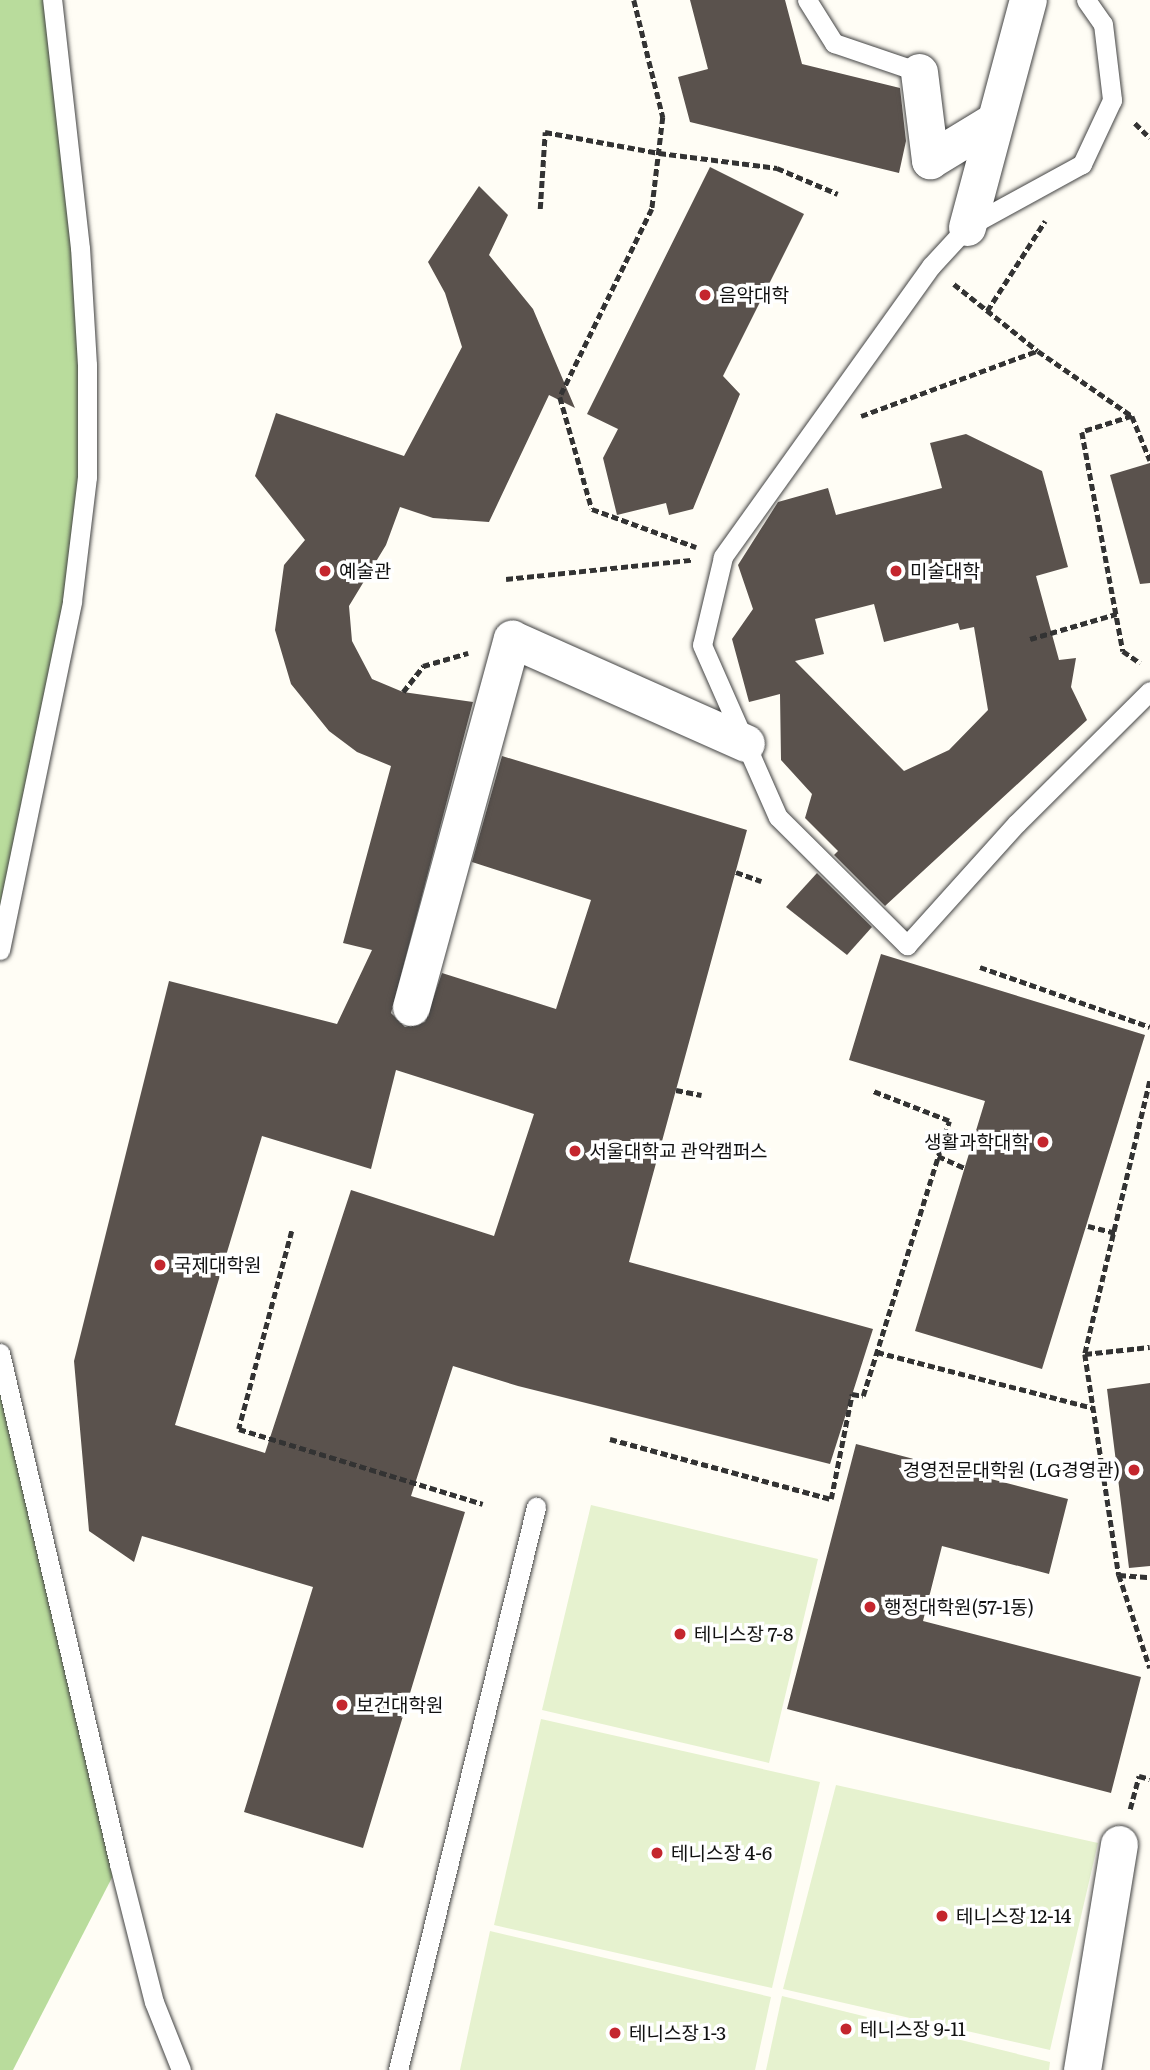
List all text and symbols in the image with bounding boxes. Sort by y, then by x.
place label: 음악대학 [719,284,789,306]
marker: 음악대학 [697,287,713,303]
place label: 예술관 [339,560,391,582]
place label: 미술대학 [910,560,980,582]
marker: 예술관 [317,563,333,579]
marker: 미술대학 [888,563,904,579]
place label: 생활과학대학 [924,1131,1029,1153]
marker: 생활과학대학 [1035,1134,1051,1150]
place label: 서울대학교 관악캠퍼스 [589,1140,768,1162]
marker: 서울대학교 관악캠퍼스 [567,1143,583,1159]
place label: 국제대학원 [174,1254,261,1276]
marker: 국제대학원 [152,1257,168,1273]
place label: 경영전문대학원 (LG경영관) [903,1459,1120,1481]
marker: 경영전문대학원 (LG경영관) [1126,1462,1142,1478]
place label: 행정대학원(57-1동) [884,1596,1034,1618]
marker: 행정대학원(57-1동) [862,1599,878,1615]
place label: 테니스장 7-8 [694,1623,793,1645]
marker: 테니스장 7-8 [672,1626,688,1642]
place label: 보건대학원 [356,1694,443,1716]
marker: 보건대학원 [334,1697,350,1713]
place label: 테니스장 4-6 [671,1842,772,1864]
marker: 테니스장 4-6 [649,1845,665,1861]
place label: 테니스장 12-14 [956,1905,1071,1927]
marker: 테니스장 12-14 [934,1908,950,1924]
place label: 테니스장 9-11 [860,2018,966,2040]
marker: 테니스장 9-11 [838,2021,854,2037]
place label: 테니스장 1-3 [629,2022,726,2044]
marker: 테니스장 1-3 [607,2025,623,2041]

